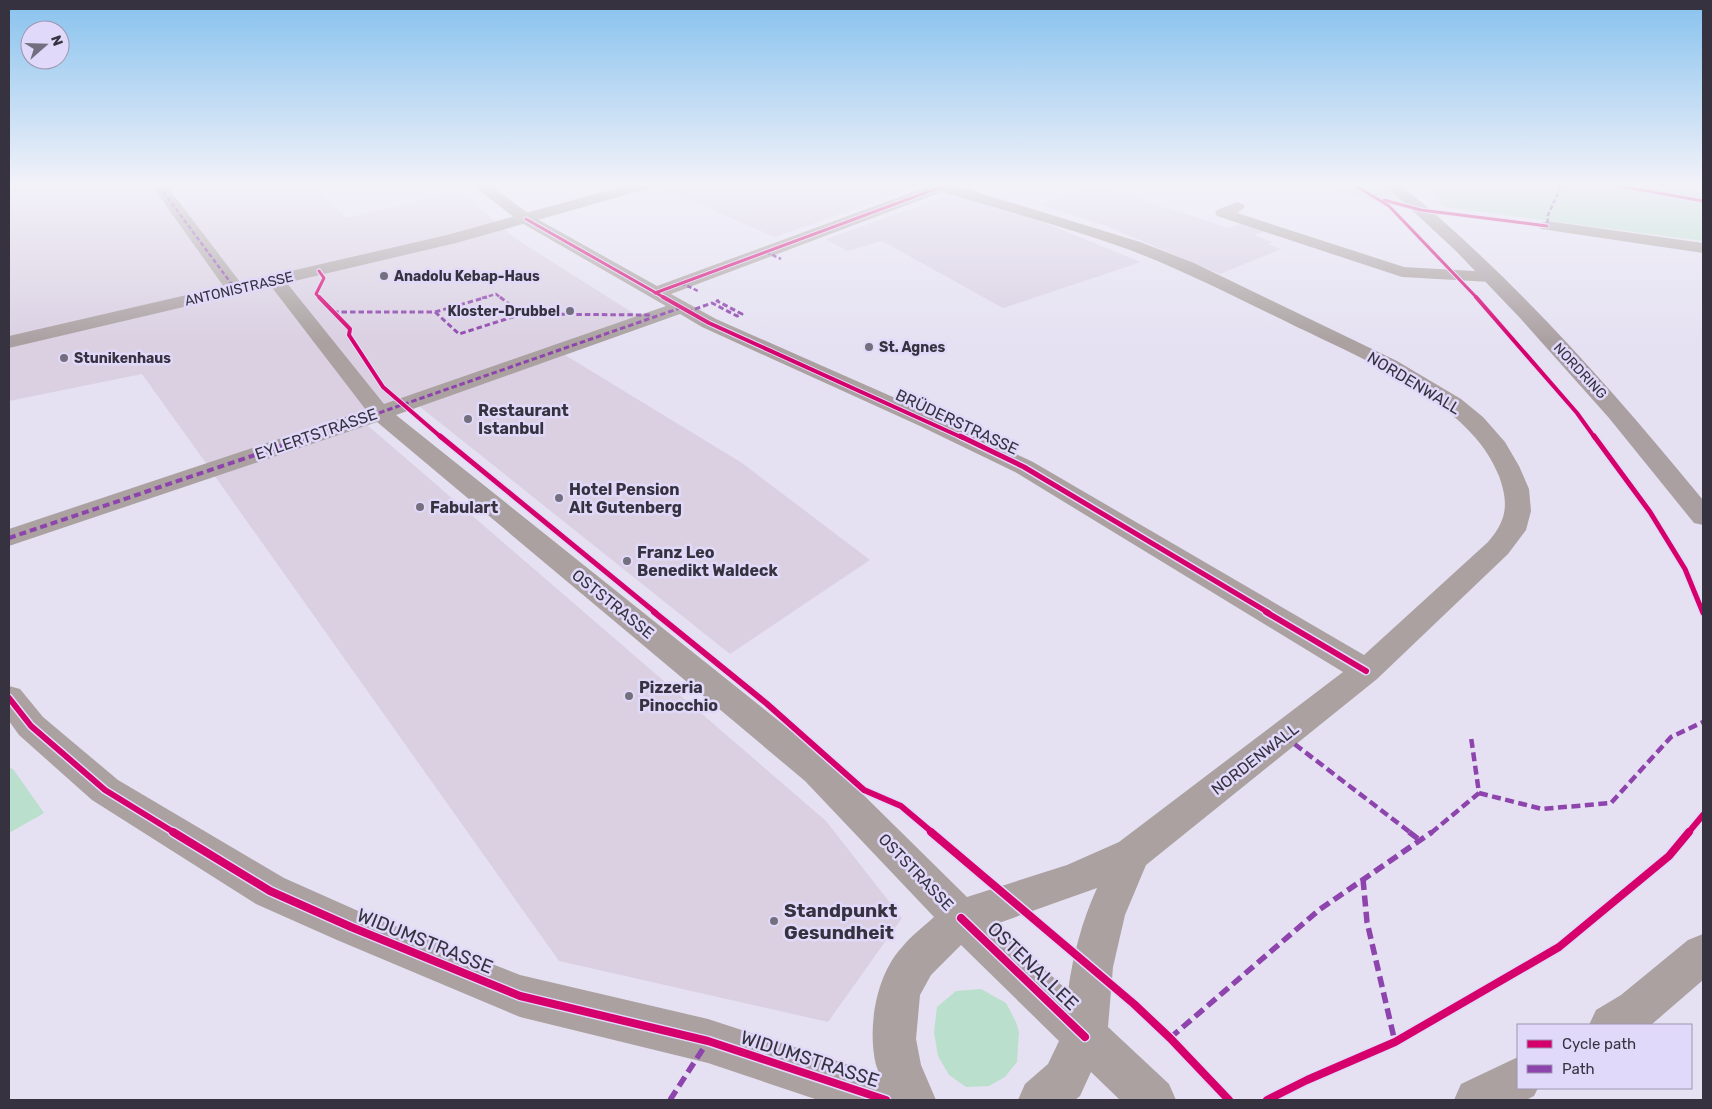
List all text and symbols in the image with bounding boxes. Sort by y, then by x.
north arrow [20,20,70,70]
text: N [47,33,66,48]
street label: ANTONISTRASSE [183,268,295,310]
place label: Anadolu Kebap-Haus [394,268,540,285]
marker: Anadolu Kebap-Haus [378,270,390,282]
place label: Kloster-Drubbel [448,303,560,320]
marker: Kloster-Drubbel [564,305,576,317]
place label: St. Agnes [879,339,946,356]
street label: NORDRING [1550,340,1610,402]
marker: St. Agnes [863,341,875,353]
street label: NORDENWALL [1364,348,1464,418]
place label: Stunikenhaus [74,350,171,367]
marker: Stunikenhaus [58,352,70,364]
street label: BRÜDERSTRASSE [893,385,1021,459]
place label: Restaurant Istanbul [478,401,569,438]
street label: EYLERTSTRASSE [252,404,380,464]
marker: Restaurant Istanbul [462,413,474,425]
place label: Hotel Pension Alt Gutenberg [569,480,682,517]
marker: Hotel Pension Alt Gutenberg [553,492,565,504]
place label: Fabulart [430,498,499,517]
marker: Fabulart [414,501,426,513]
place label: Franz Leo Benedikt Waldeck [637,543,778,580]
marker: Franz Leo Benedikt Waldeck [621,555,633,567]
street label: OSTSTRASSE [568,565,658,643]
place label: Pizzeria Pinocchio [639,678,718,715]
marker: Pizzeria Pinocchio [623,690,635,702]
street label: NORDENWALL [1208,719,1302,799]
street label: OSTSTRASSE [875,830,957,914]
place label: Standpunkt Gesundheit [784,899,897,944]
street label: WIDUMSTRASSE [354,903,496,979]
marker: Standpunkt Gesundheit [768,915,780,927]
street label: OSTENALLEE [983,917,1083,1015]
legend [1517,1024,1692,1089]
street label: WIDUMSTRASSE [738,1026,882,1092]
text: Cycle path [1562,1035,1636,1053]
text: Path [1562,1060,1595,1078]

